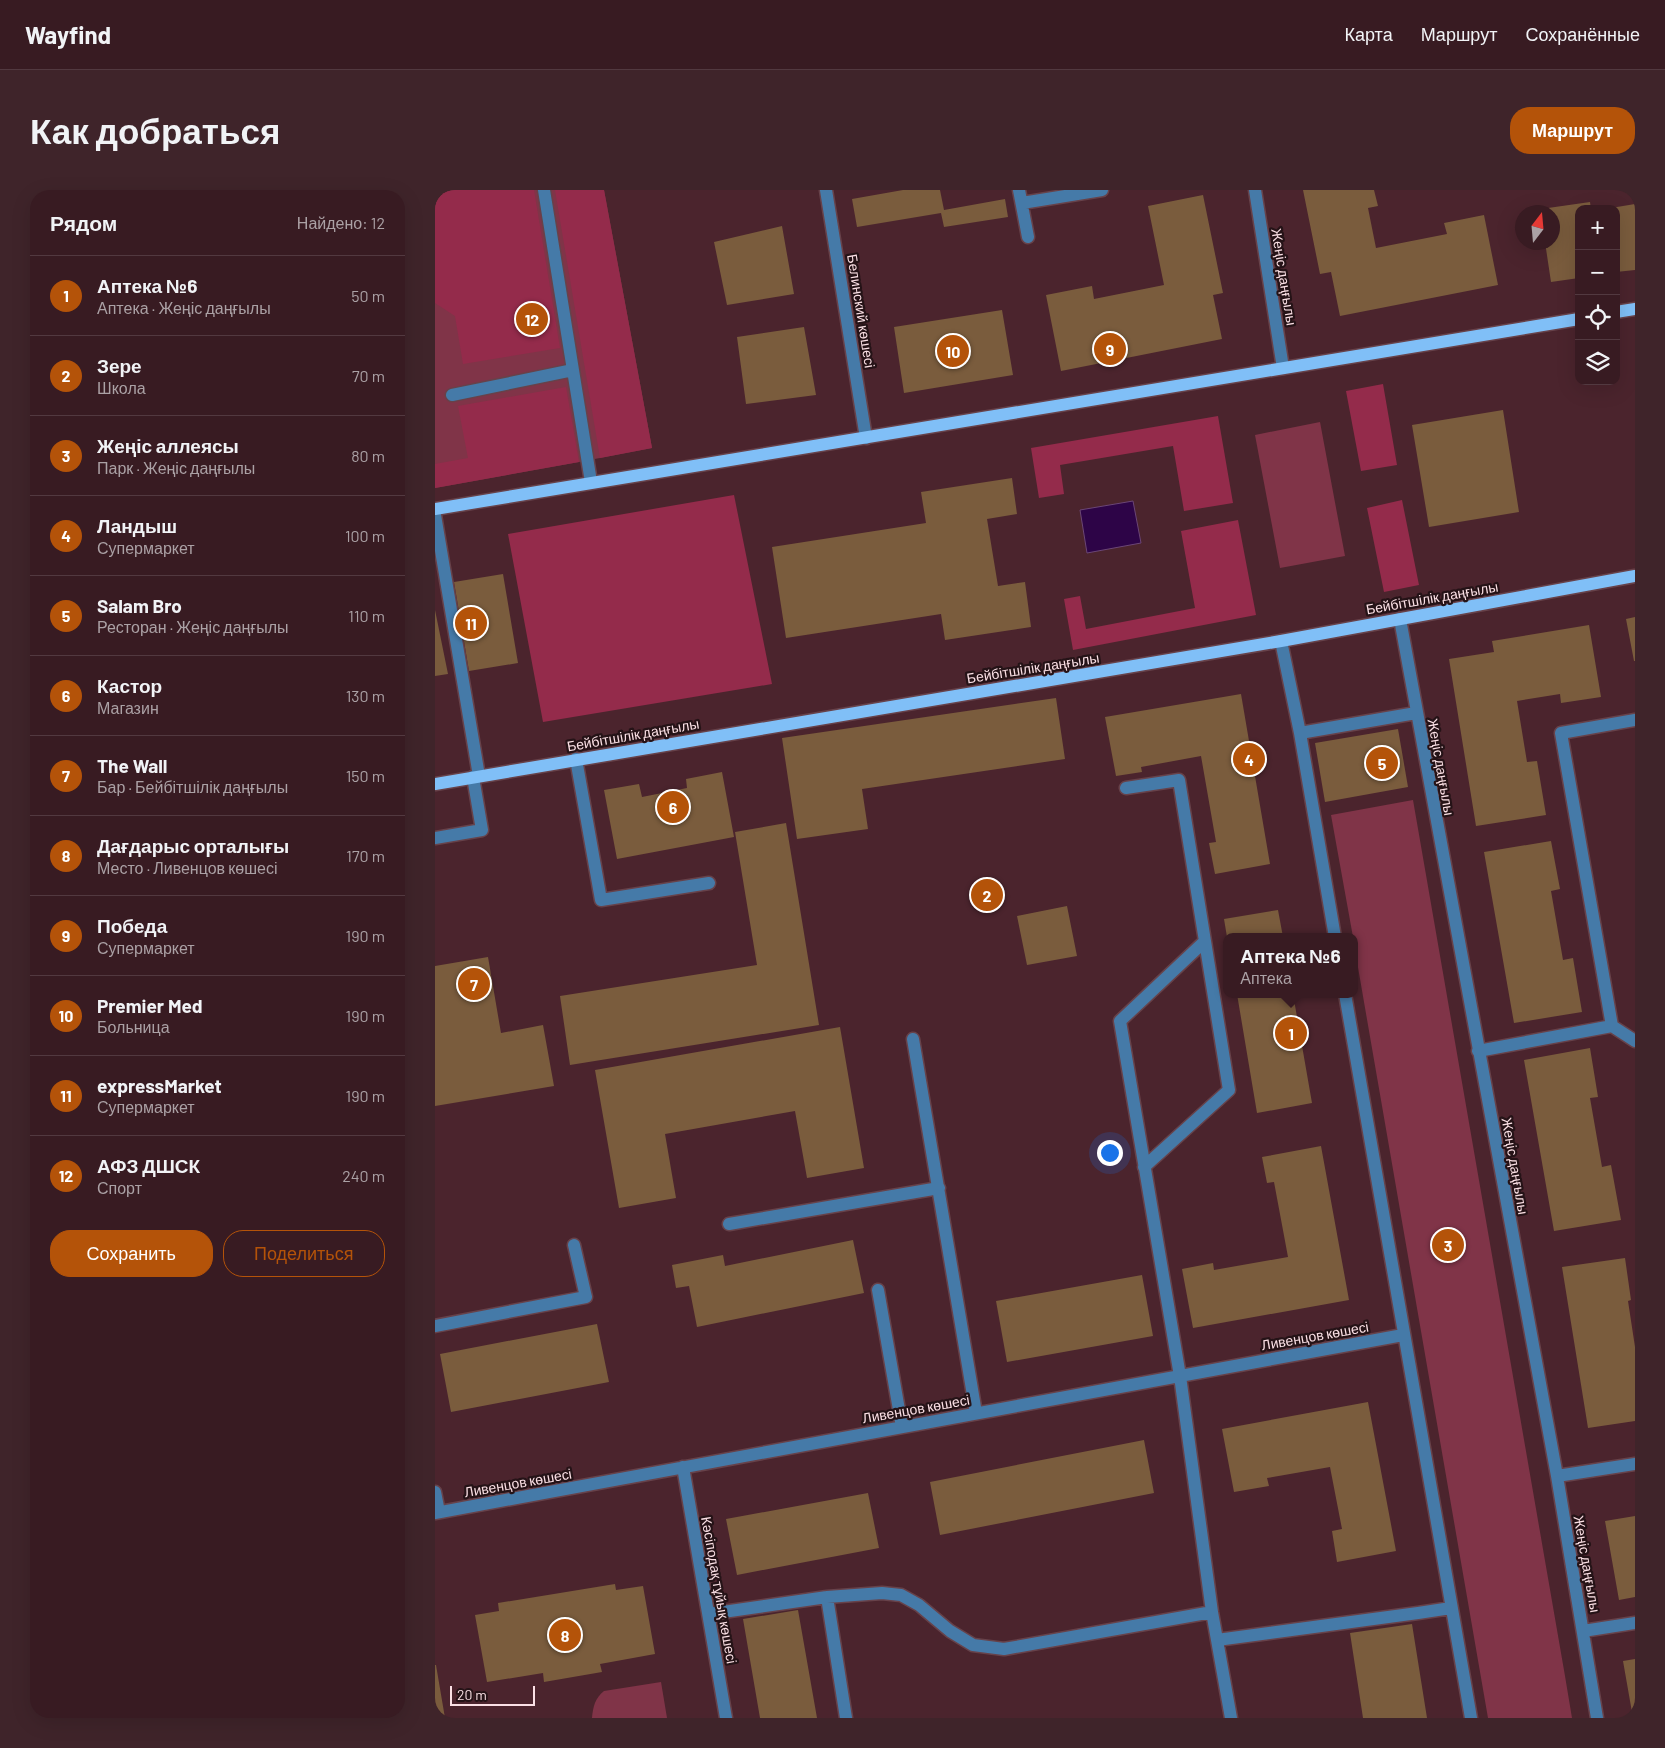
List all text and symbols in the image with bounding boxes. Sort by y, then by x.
text: Wayfind [25,20,111,49]
text: Карта [1345,23,1393,45]
text: Маршрут [1421,23,1497,45]
text: Сохранённые [1525,23,1640,45]
button: Маршрут [1510,107,1635,154]
text: Как добраться [30,109,280,151]
north arrow [1515,205,1560,250]
map controls [1575,205,1620,385]
button: + [1575,205,1620,250]
text: Рядом [50,210,117,235]
text: Найдено: 12 [297,213,385,232]
street label: Жеңіс даңғылы [1268,227,1301,327]
button: − [1575,250,1620,295]
street label: Белинский көшесі [844,253,879,369]
text: Аптека №6 [97,274,197,297]
text: 1 [63,286,69,305]
text: 50 m [351,286,385,305]
button: locate [1575,295,1620,340]
text: Аптека · Жеңіс даңғылы [97,298,271,317]
pin: 12 [516,300,548,338]
pin: 9 [1094,330,1126,368]
pin: 10 [937,332,969,370]
button: layers [1575,340,1620,385]
text: Зере [97,354,142,377]
text: 2 [62,366,70,385]
text: 70 m [352,366,385,385]
text: Школа [97,378,146,397]
text: Жеңіс аллеясы [97,434,239,457]
text: 3 [62,446,70,465]
text: 80 m [351,446,385,465]
text: Парк · Жеңіс даңғылы [97,458,255,477]
text: Ландыш [97,514,177,537]
text: 4 [61,526,71,545]
text: 100 m [345,526,385,545]
text: Супермаркет [97,538,195,557]
street label: Бейбітшілік даңғылы [1364,578,1499,618]
text: Salam Bro [97,594,182,617]
pin: 11 [455,604,487,642]
text: 5 [62,606,70,625]
text: 110 m [348,606,385,625]
text: Ресторан · Жеңіс даңғылы [97,617,289,636]
street label: Бейбітшілік даңғылы [965,649,1100,686]
text: Кастор [97,674,162,697]
text: 6 [62,686,70,705]
text: 130 m [346,686,385,705]
text: Магазин [97,698,159,717]
street label: Бейбітшілік даңғылы [565,715,700,755]
street label: Жеңіс даңғылы [1425,717,1458,817]
pin: 4 [1233,740,1265,778]
pin: 5 [1366,744,1398,782]
text: The Wall [97,754,167,777]
text: 7 [62,766,70,785]
text: 150 m [346,766,385,785]
text: Бар · Бейбітшілік даңғылы [97,777,288,796]
pin: 6 [657,788,689,826]
text: Дағдарыс орталығы [97,834,289,857]
text: 8 [62,846,70,865]
text: 170 m [346,846,385,865]
text: Место · Ливенцов көшесі [97,858,277,877]
pin: 2 [971,876,1003,914]
text: Победа [97,914,167,937]
text: 9 [62,926,70,945]
text: 190 m [346,926,385,945]
popup [1223,933,1358,998]
text: Супермаркет [97,938,195,957]
text: Аптека №6 [1240,944,1341,967]
pin: 7 [458,965,490,1003]
text: Аптека [1240,968,1292,987]
text: Premier Med [97,994,203,1017]
text: 10 [59,1006,73,1025]
text: 190 m [346,1006,385,1025]
pin: 1 [1275,1014,1307,1052]
text: Больница [97,1017,170,1036]
text: expressMarket [97,1074,222,1097]
text: 11 [60,1086,72,1105]
text: 190 m [346,1086,385,1105]
text: Супермаркет [97,1097,195,1116]
street label: Жеңіс даңғылы [1499,1116,1532,1216]
your location [1097,1140,1123,1166]
text: АФЗ ДШСК [97,1154,200,1177]
text: 12 [59,1166,73,1185]
text: 240 m [342,1166,385,1185]
text: Спорт [97,1178,142,1197]
pin: 3 [1432,1226,1464,1264]
button: Сохранить [50,1230,213,1277]
button: Поделиться [223,1230,385,1277]
street label: Ливенцов көшесі [1260,1318,1370,1353]
street label: Ливенцов көшесі [861,1391,971,1426]
street label: Ливенцов көшесі [463,1465,573,1500]
street label: Жеңіс даңғылы [1571,1514,1604,1614]
street label: Кәсіподақ тұйық көшесі [698,1515,741,1665]
pin: 8 [549,1616,581,1654]
scale bar [450,1683,535,1706]
text: 20 m [457,1686,487,1703]

